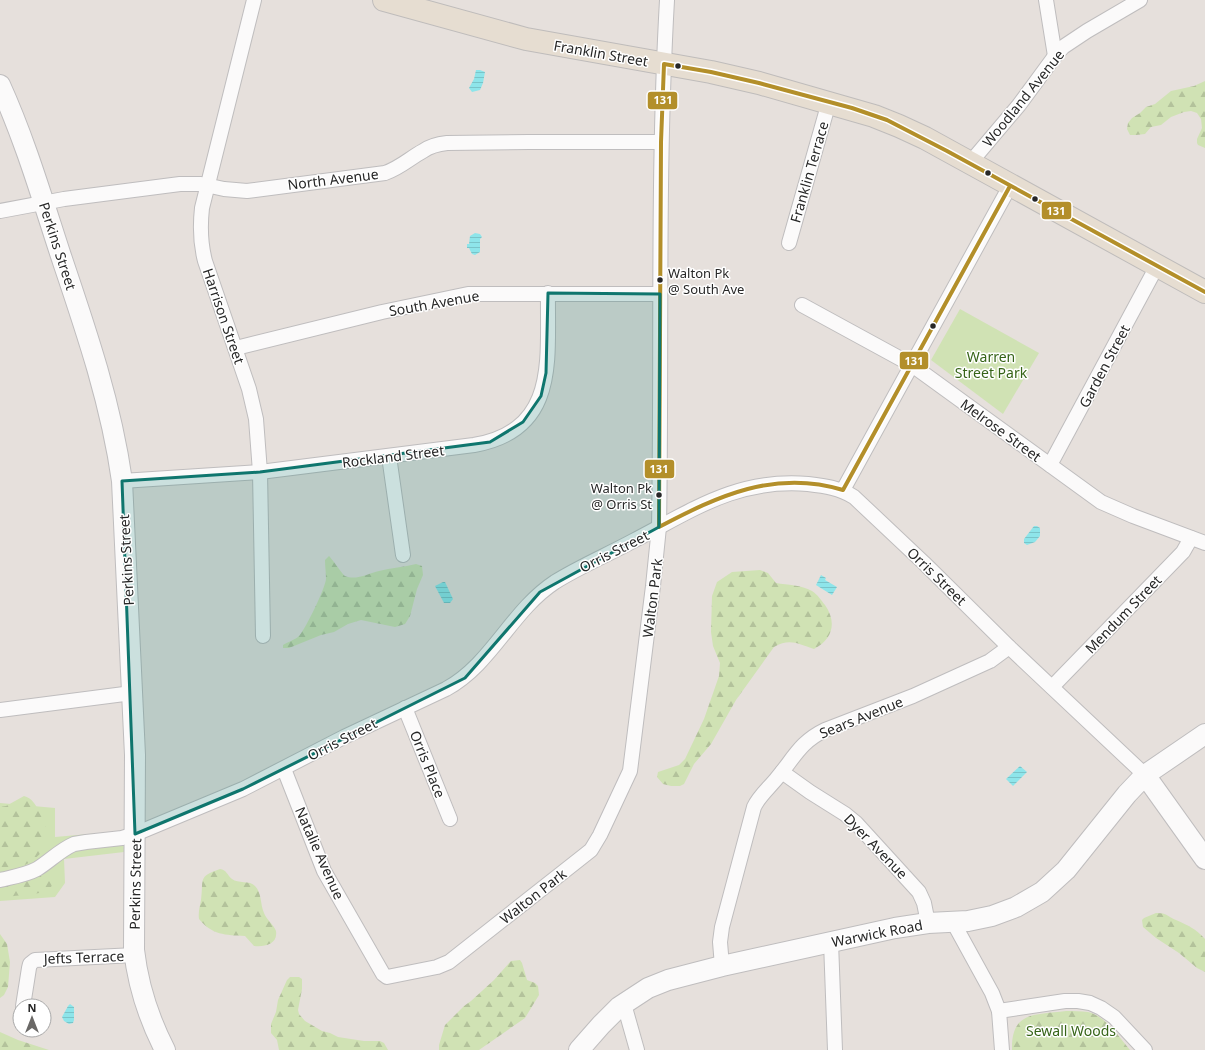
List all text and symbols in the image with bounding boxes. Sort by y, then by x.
street label: Franklin Street [552,35,650,71]
street label: Woodland Avenue [978,45,1068,151]
unlabelled marker [673,61,683,71]
line badge: 131 [647,91,678,110]
text: 131 [654,92,672,107]
street label: Franklin Terrace [785,119,833,225]
street label: North Avenue [286,164,380,194]
unlabelled marker [983,168,993,178]
unlabelled marker [1030,194,1040,204]
street label: Perkins Street [35,200,81,292]
line badge: 131 [1041,201,1072,220]
text: 131 [1047,203,1065,218]
place label: Walton Pk @ South Ave [668,264,744,298]
street label: Harrison Street [199,266,249,366]
marker: Walton Pk @ South Ave [655,275,665,285]
street label: South Avenue [387,286,481,320]
unlabelled marker [928,321,938,331]
street label: Garden Street [1074,321,1134,411]
park label: Warren Street Park [955,347,1028,382]
line badge: 131 [899,351,929,370]
text: 131 [905,353,923,368]
street label: Melrose Street [957,394,1045,466]
street label: Rockland Street [341,440,445,472]
line badge: 131 [644,459,675,479]
text: 131 [650,461,668,476]
place label: Walton Pk @ Orris St [591,479,652,513]
marker: Walton Pk @ Orris St [654,490,664,500]
street label: Perkins Street [114,514,138,606]
street label: Orris Street [576,525,652,577]
street label: Orris Street [903,543,971,609]
street label: Walton Park [638,557,666,639]
street label: Mendum Street [1081,571,1165,657]
street label: Sears Avenue [816,692,906,742]
street label: Orris Street [304,713,380,765]
street label: Orris Place [406,728,450,801]
street label: Natalie Avenue [291,804,349,902]
street label: Dyer Avenue [840,809,912,883]
street label: Perkins Street [125,838,145,930]
street label: Walton Park [496,864,571,928]
street label: Warwick Road [830,915,924,951]
street label: Jefts Terrace [41,946,125,968]
north arrow [12,998,52,1038]
text: N [28,1000,36,1015]
park label: Sewall Woods [1026,1021,1116,1040]

